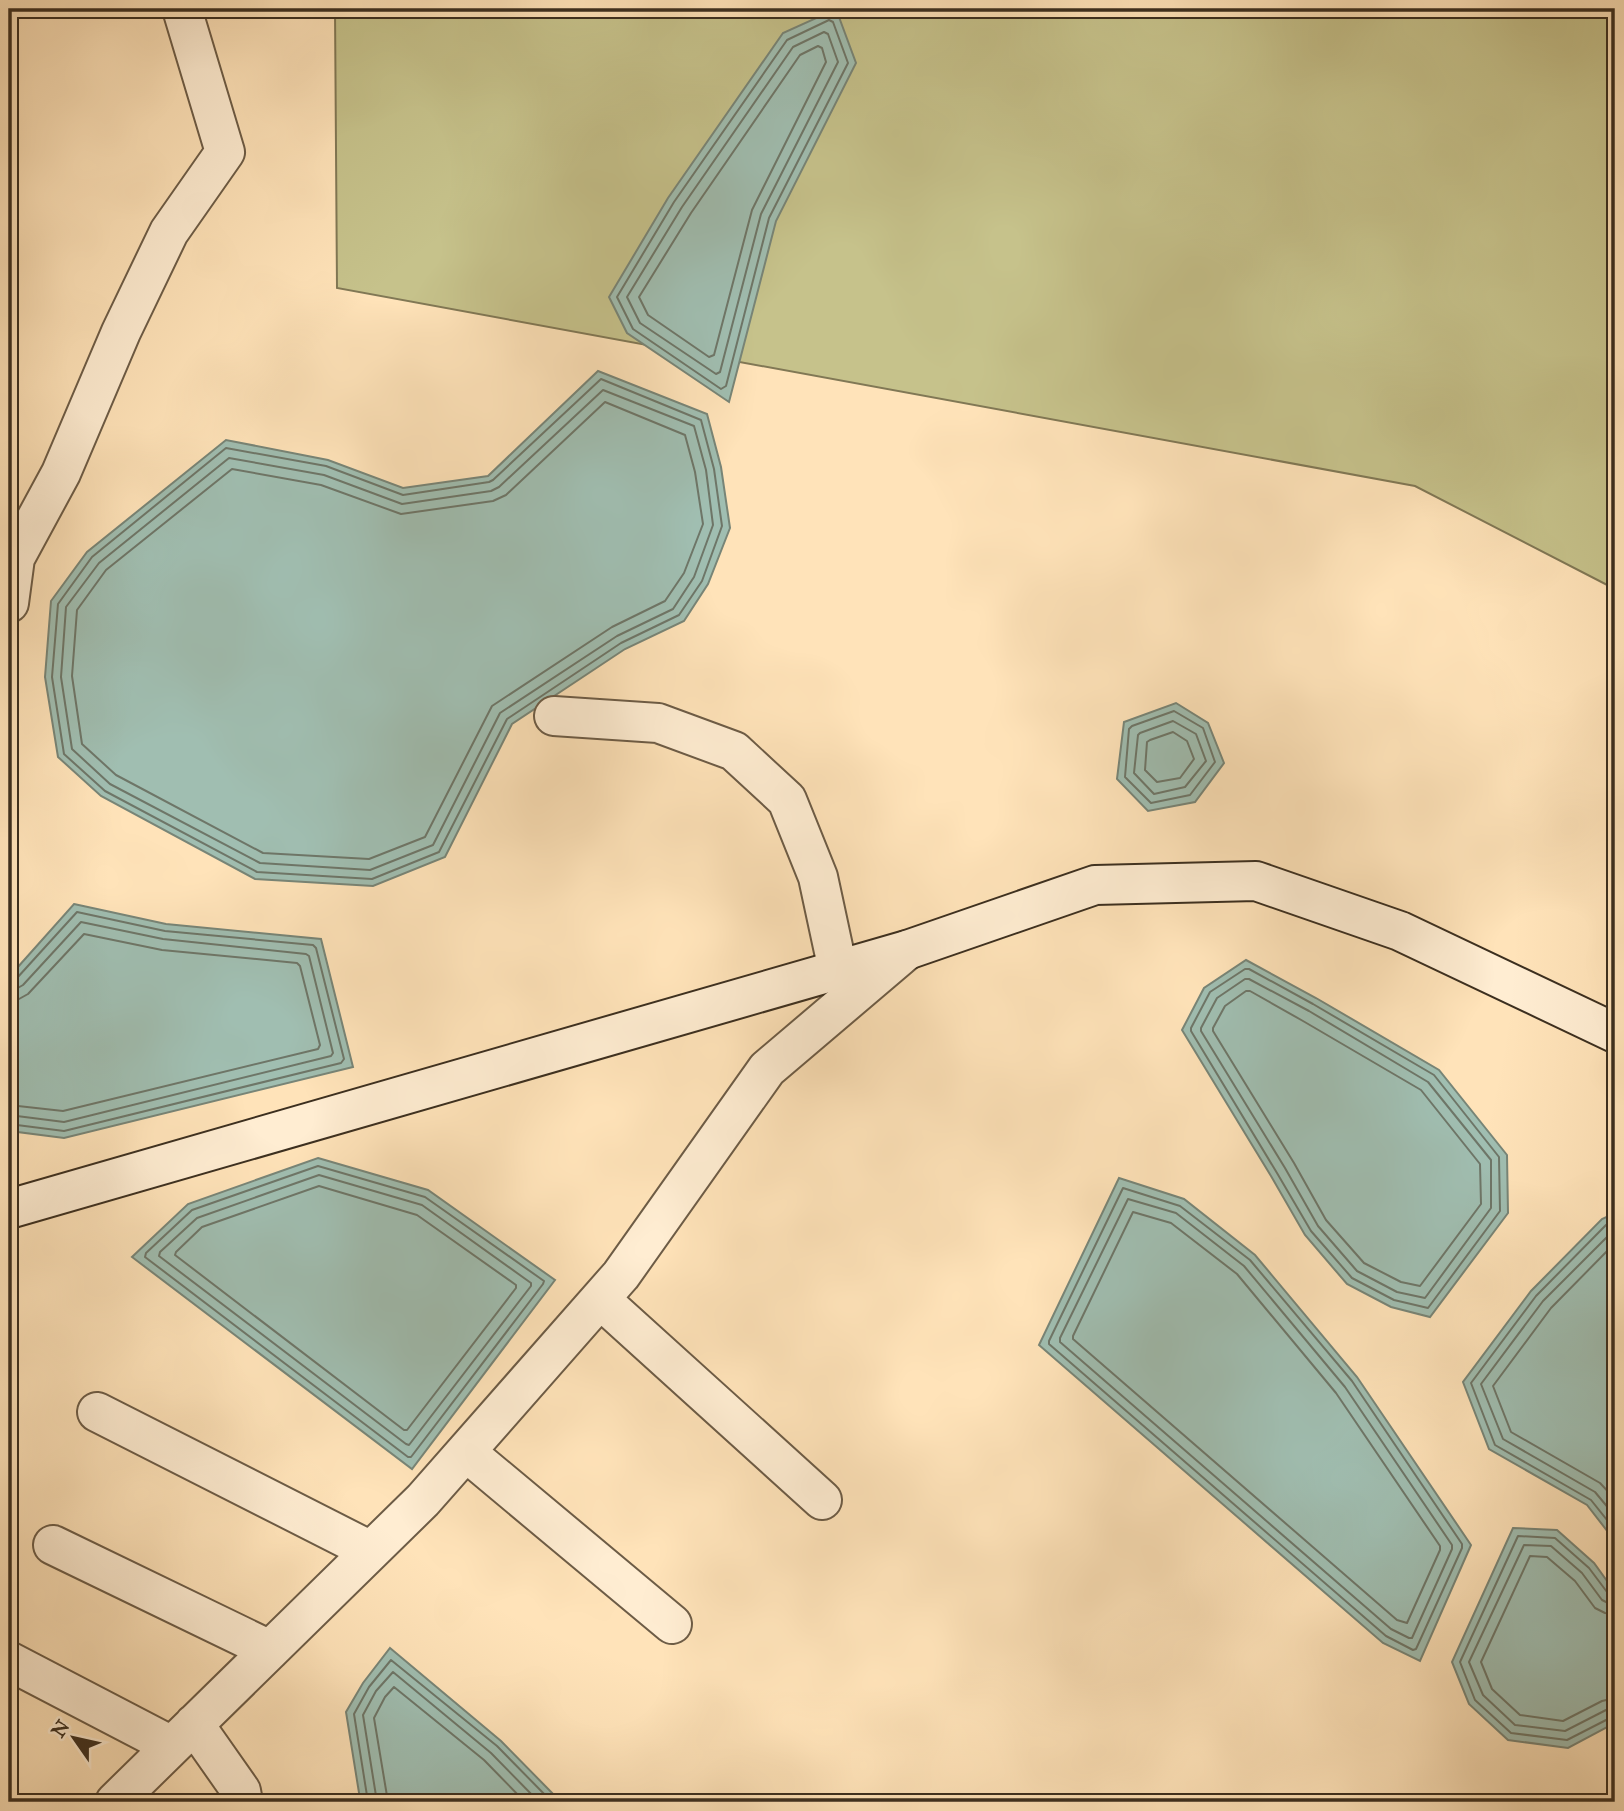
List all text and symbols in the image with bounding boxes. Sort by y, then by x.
north arrow [38,1702,108,1772]
text: N [46,1716,74,1742]

